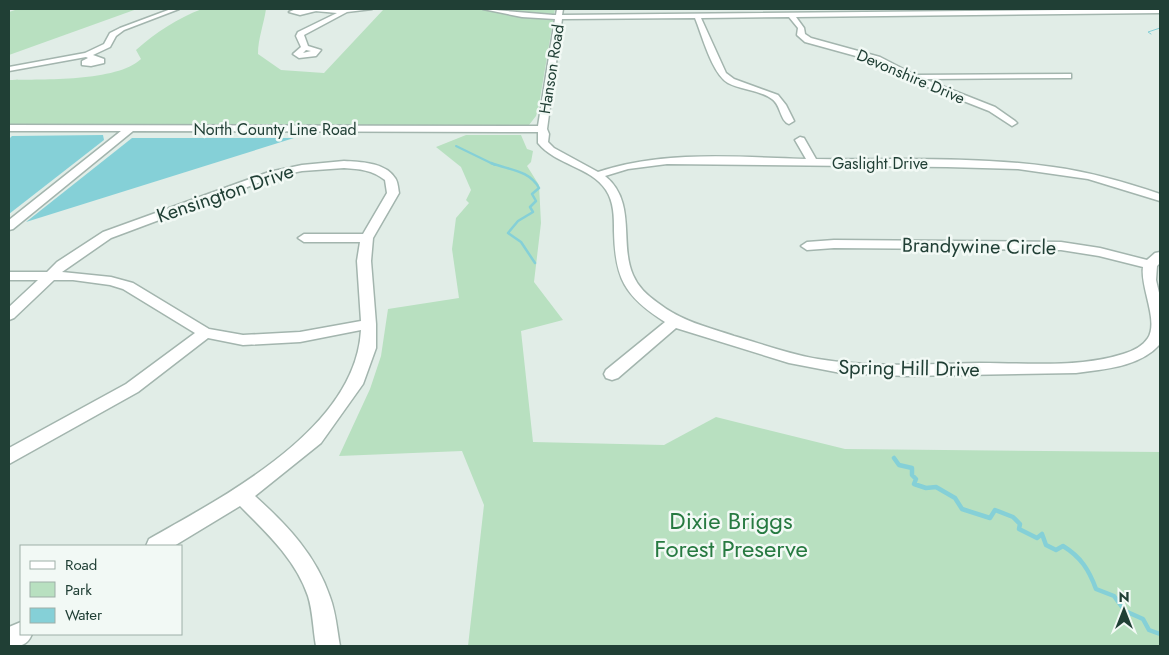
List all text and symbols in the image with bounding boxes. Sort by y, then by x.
street label: Hanson Road [533,23,570,116]
street label: Devonshire Drive [853,43,969,110]
street label: North County Line Road [193,118,357,141]
street label: Gaslight Drive [832,152,928,175]
street label: Kensington Drive [153,156,298,231]
street label: Brandywine Circle [902,231,1056,262]
street label: Spring Hill Drive [838,353,980,384]
park label: Dixie Briggs Forest Preserve [654,503,808,566]
legend [20,545,182,635]
text: Road [65,554,97,576]
text: Park [65,579,92,601]
north arrow [1099,585,1149,635]
text: N [1118,587,1130,607]
text: Water [65,604,103,626]

